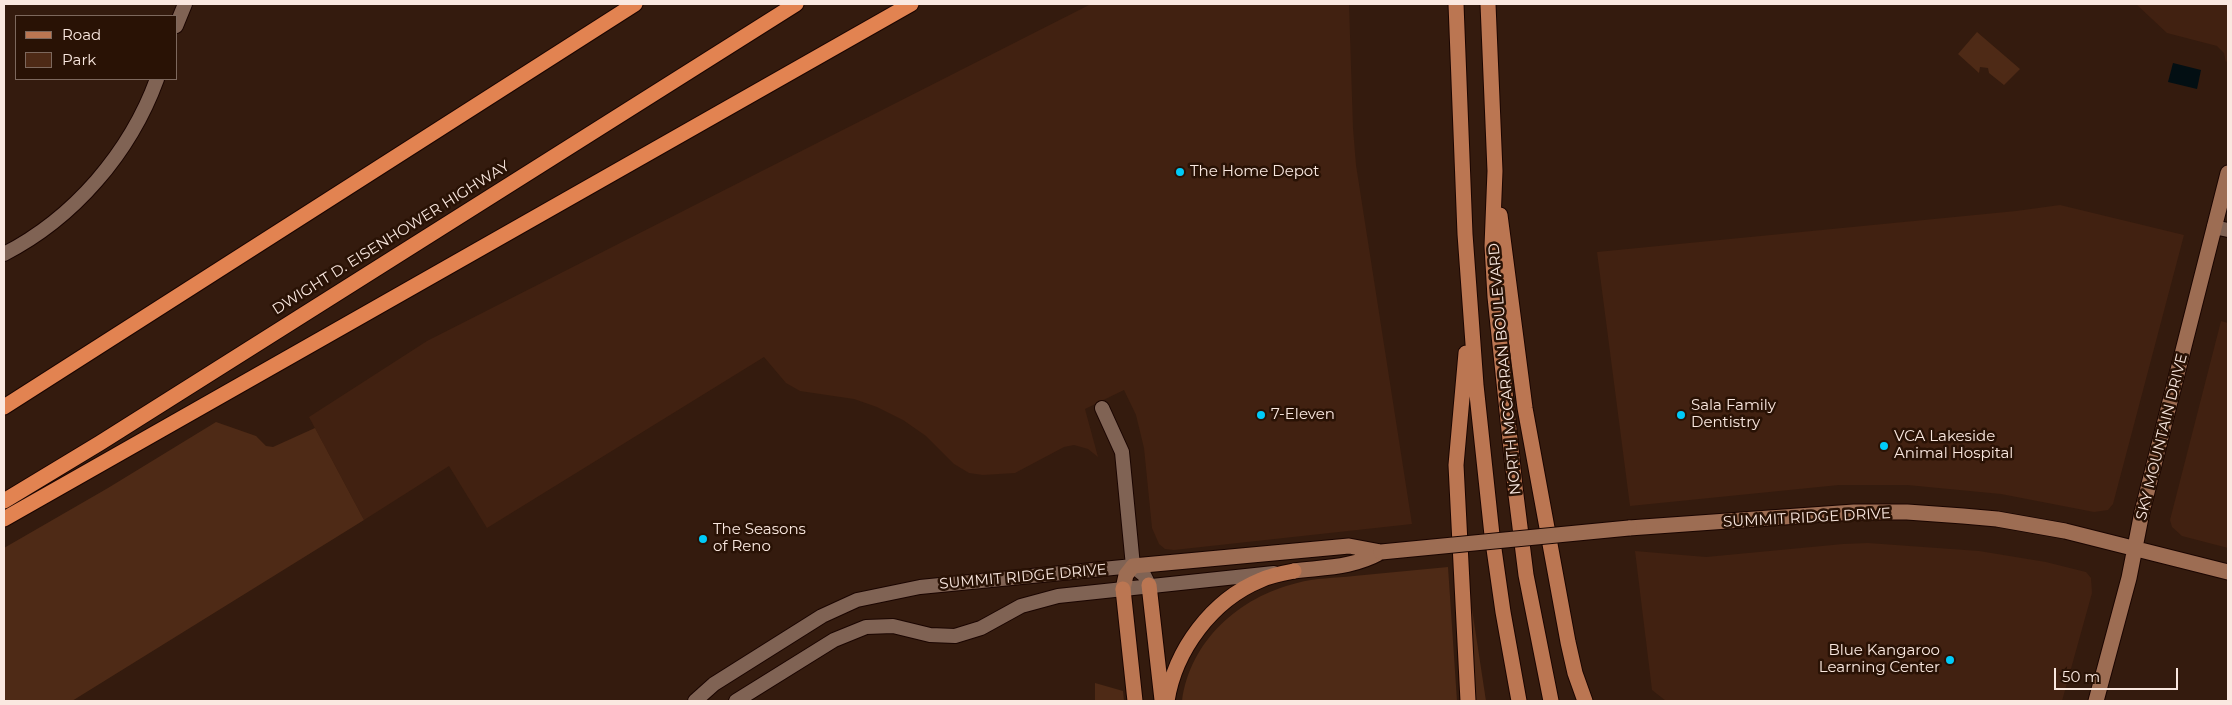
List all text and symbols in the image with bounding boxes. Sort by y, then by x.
legend [15,15,178,80]
text: Road [62,25,101,44]
text: Park [62,50,96,69]
street label: DWIGHT D. EISENHOWER HIGHWAY [269,157,513,319]
place label: The Home Depot [1190,163,1319,181]
marker: The Home Depot [1174,166,1186,178]
street label: NORTH MCCARRAN BOULEVARD [1485,242,1525,496]
street label: SKY MOUNTAIN DRIVE [2133,352,2191,522]
place label: Sala Family Dentistry [1691,397,1776,432]
place label: 7-Eleven [1271,406,1335,424]
marker: 7-Eleven [1255,409,1267,421]
marker: Sala Family Dentistry [1675,409,1687,421]
place label: VCA Lakeside Animal Hospital [1894,428,2013,463]
marker: VCA Lakeside Animal Hospital [1878,440,1890,452]
street label: SUMMIT RIDGE DRIVE [1723,505,1891,531]
place label: The Seasons of Reno [713,521,806,556]
marker: The Seasons of Reno [697,533,709,545]
street label: SUMMIT RIDGE DRIVE [939,561,1107,593]
place label: Blue Kangaroo Learning Center [1819,642,1940,677]
marker: Blue Kangaroo Learning Center [1944,654,1956,666]
scale bar [2057,658,2181,690]
text: 50 m [2062,667,2100,686]

